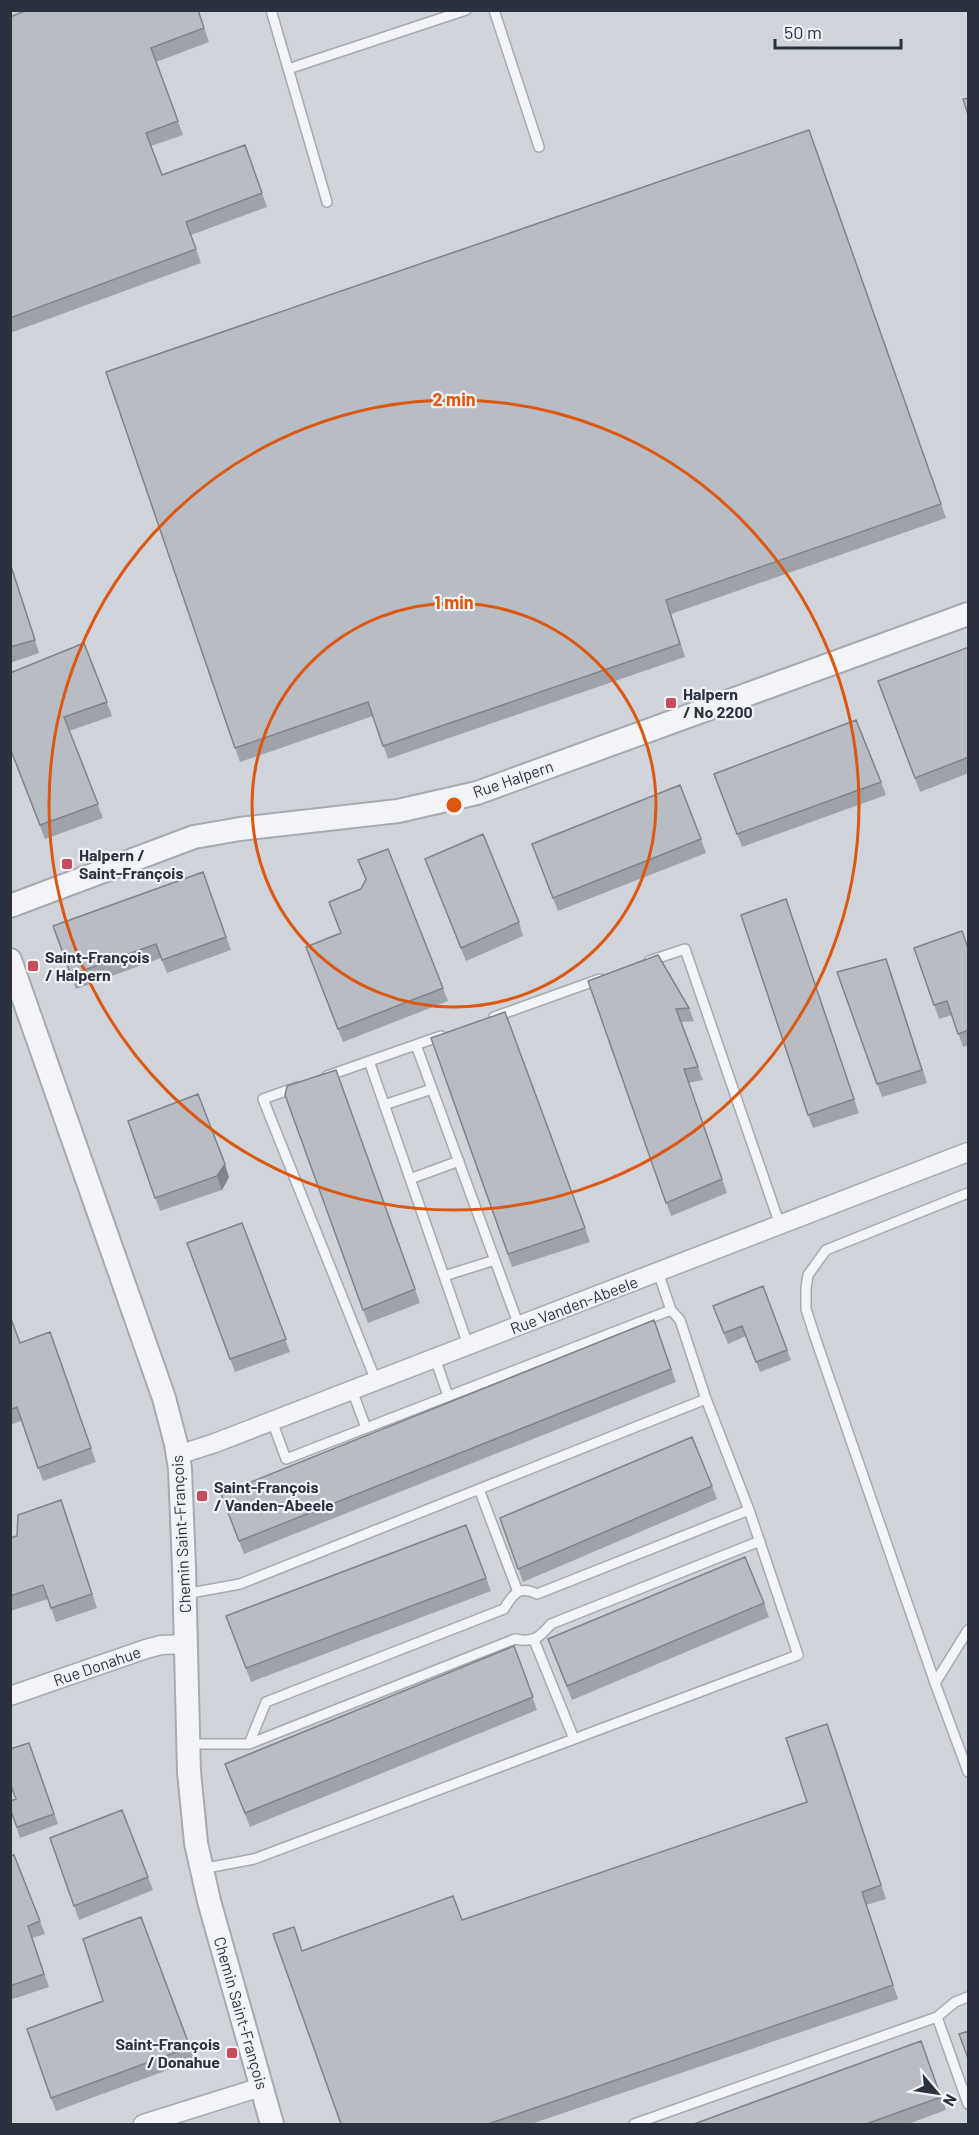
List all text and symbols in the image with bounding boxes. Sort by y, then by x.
scale bar [775,12,901,50]
text: 50 m [784,21,822,43]
text: 2 min [432,388,476,410]
text: 1 min [434,591,474,613]
place label: Halpern / No 2200 [683,684,753,721]
marker: Halpern / No 2200 [664,696,678,710]
street label: Rue Halpern [470,756,556,801]
centre of rings [444,795,464,815]
place label: Halpern / Saint-François [79,845,183,882]
marker: Halpern / Saint-François [60,857,74,871]
place label: Saint-François / Halpern [45,947,149,984]
marker: Saint-François / Halpern [26,959,40,973]
street label: Rue Vanden-Abeele [507,1271,640,1338]
street label: Chemin Saint-François [167,1455,194,1613]
place label: Saint-François / Vanden-Abeele [214,1477,334,1514]
marker: Saint-François / Vanden-Abeele [195,1489,209,1503]
street label: Rue Donahue [51,1642,143,1689]
street label: Chemin Saint-François [211,1934,272,2091]
place label: Saint-François / Donahue [116,2034,220,2071]
marker: Saint-François / Donahue [225,2046,239,2060]
north arrow [907,2063,967,2123]
text: N [940,2091,961,2110]

